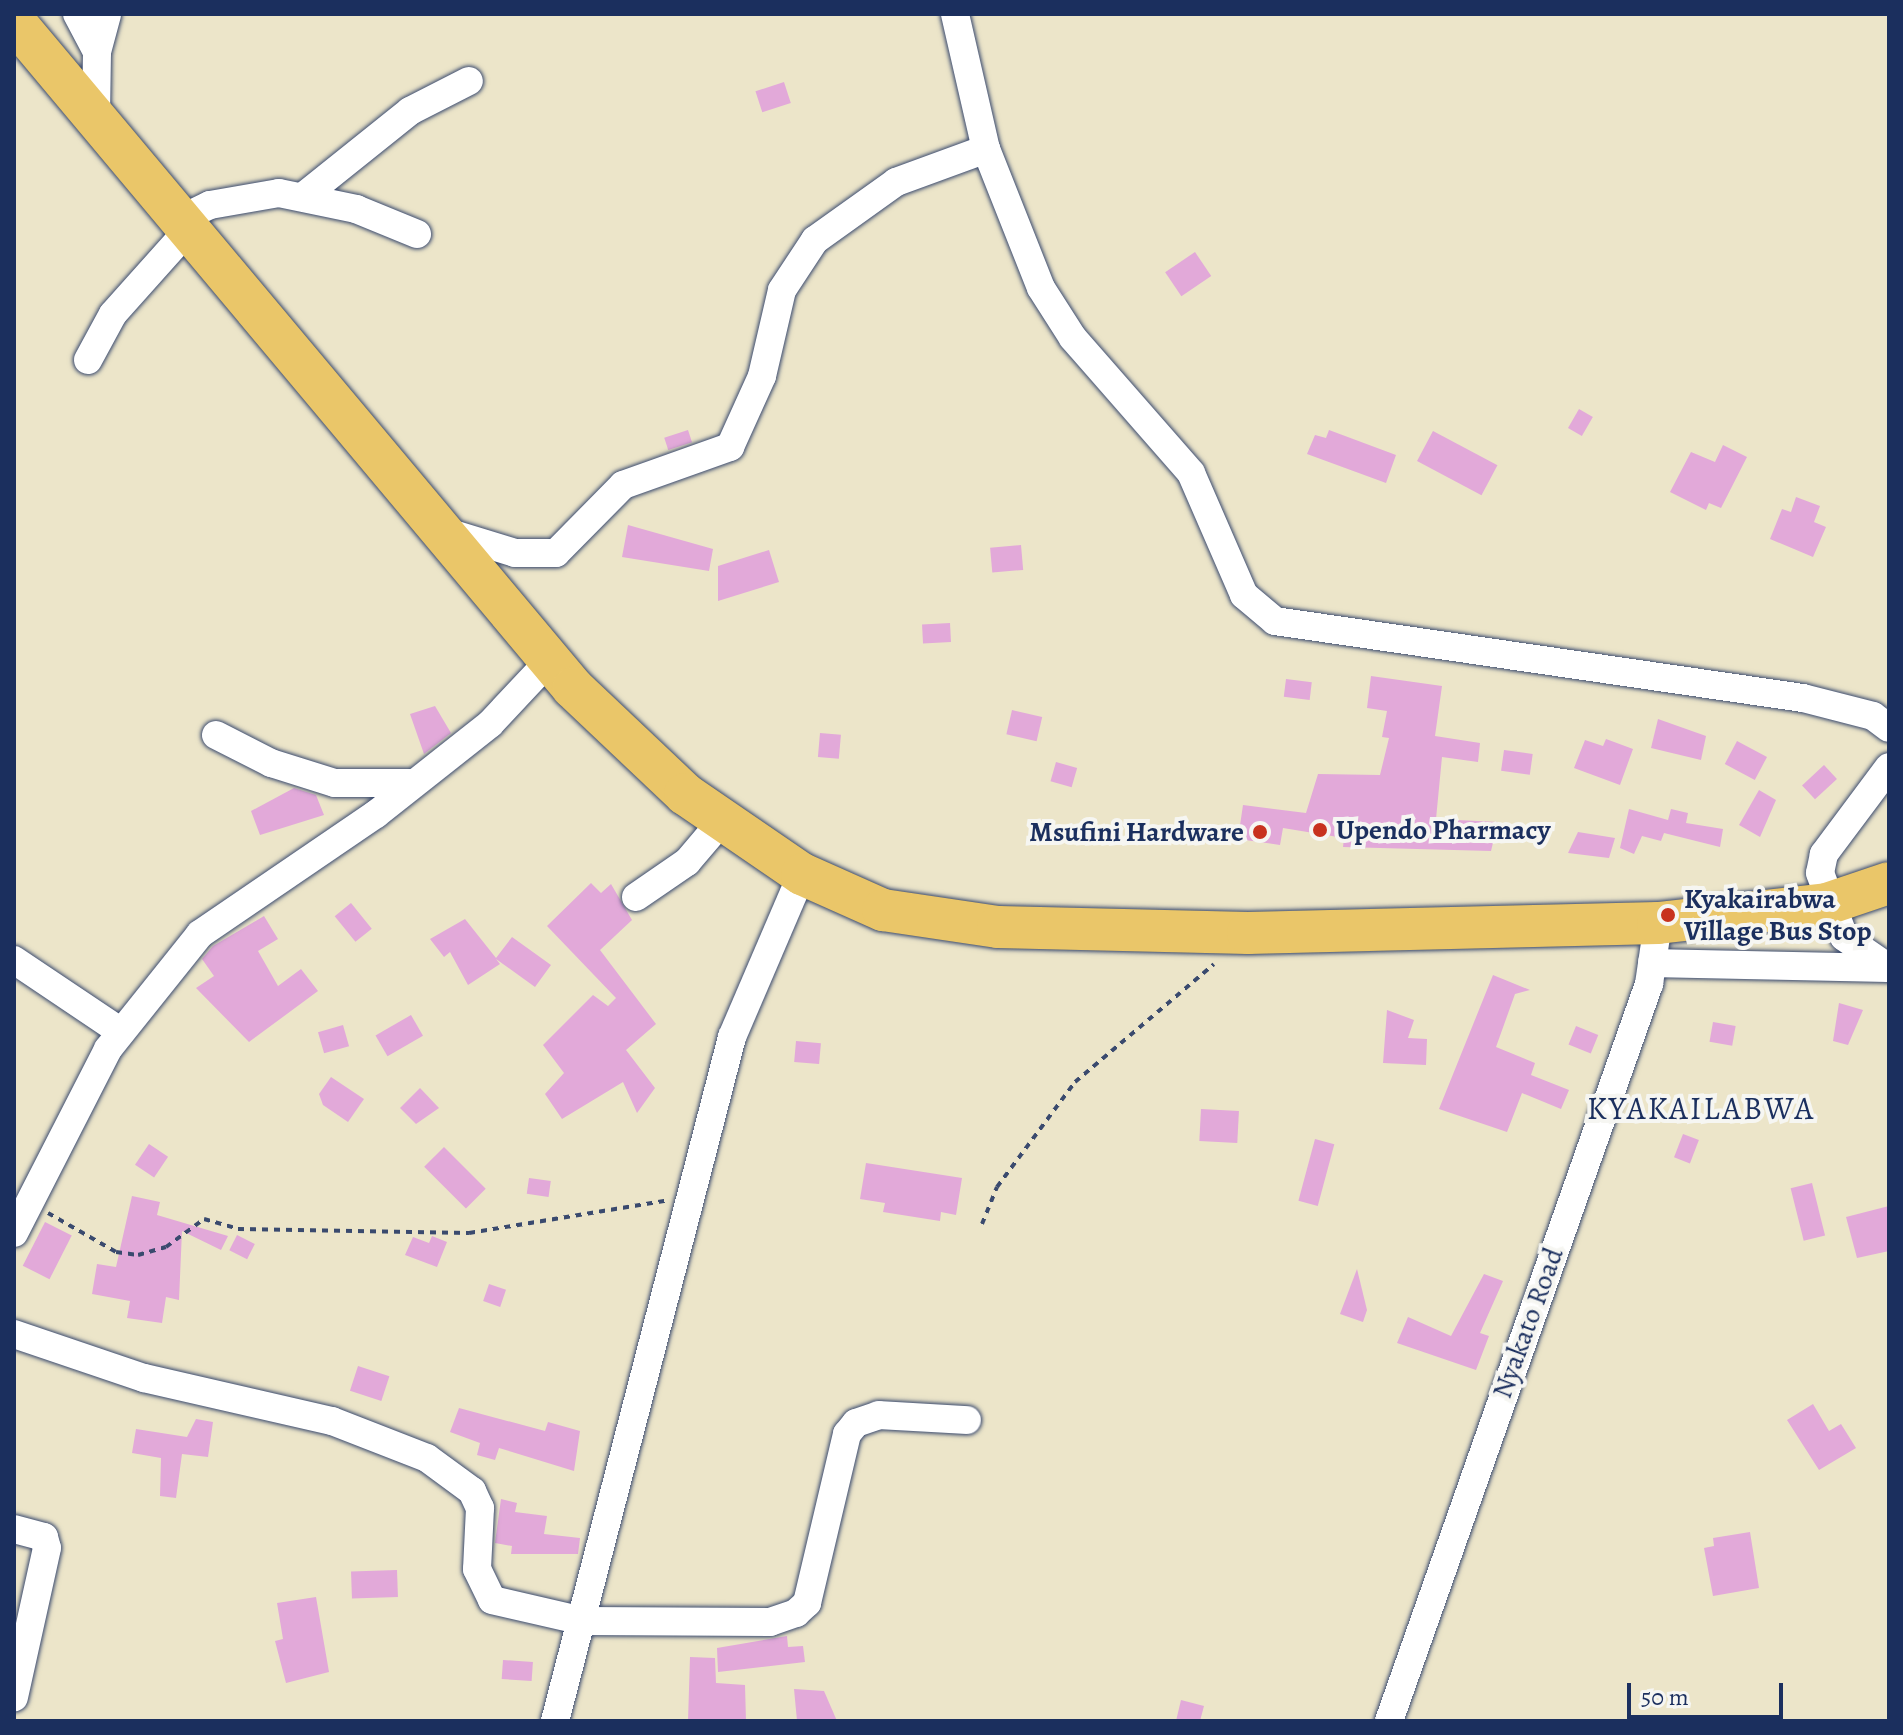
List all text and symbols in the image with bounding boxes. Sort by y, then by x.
place label: Upendo Pharmacy [1336,813,1550,847]
place label: Msufini Hardware [1029,815,1244,849]
marker: Upendo Pharmacy [1311,821,1329,839]
marker: Msufini Hardware [1251,823,1269,841]
place label: Kyakairabwa Village Bus Stop [1684,882,1872,948]
marker: Kyakairabwa Village Bus Stop [1659,906,1677,924]
district label: KYAKAILABWA [1587,1089,1815,1127]
street label: Nyakato Road [1485,1243,1571,1403]
scale bar [1631,1667,1787,1717]
text: 50 m [1641,1681,1689,1713]

